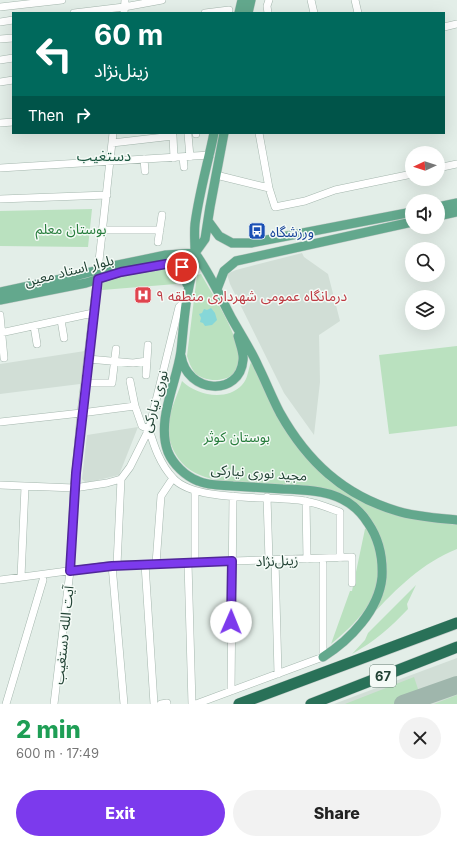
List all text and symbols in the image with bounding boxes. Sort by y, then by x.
text: 60 m [94,18,163,52]
icon: left [28,28,80,80]
text: زینل‌نژاد [94,60,149,81]
icon: right [72,104,94,126]
text: Then [28,106,64,125]
district label: دستغیب [77,146,131,165]
north arrow [405,146,445,186]
map controls [405,146,445,330]
button: sound [405,194,445,234]
park label: بوستان معلم [36,220,107,240]
bus stop icon: ورزشگاه [247,221,267,241]
place label: ورزشگاه [270,223,314,241]
button: search [405,242,445,282]
pin [165,250,199,284]
street label: بلوار استاد معین [23,251,116,290]
icon: arrive [171,256,193,278]
hospital icon: درمانگاه عمومی شهرداری منطقه ۹ [133,285,153,305]
place label: درمانگاه عمومی شهرداری منطقه ۹ [156,287,348,305]
button: layers [405,290,445,330]
street label: نوری نیارکی [137,368,172,434]
park label: بوستان کوثر [203,428,270,446]
street label: مجید نوری نیارکی [210,460,308,485]
street label: زینل‌نژاد [255,551,299,570]
street label: آیت الله دستغیب [49,584,77,685]
position arrow [210,601,252,643]
road number: 67 [370,665,396,687]
text: 2 min [16,715,81,744]
button: close [399,717,441,759]
text: 600 m · 17:49 [16,745,99,761]
button: Exit [16,790,225,836]
button: Share [233,790,441,836]

